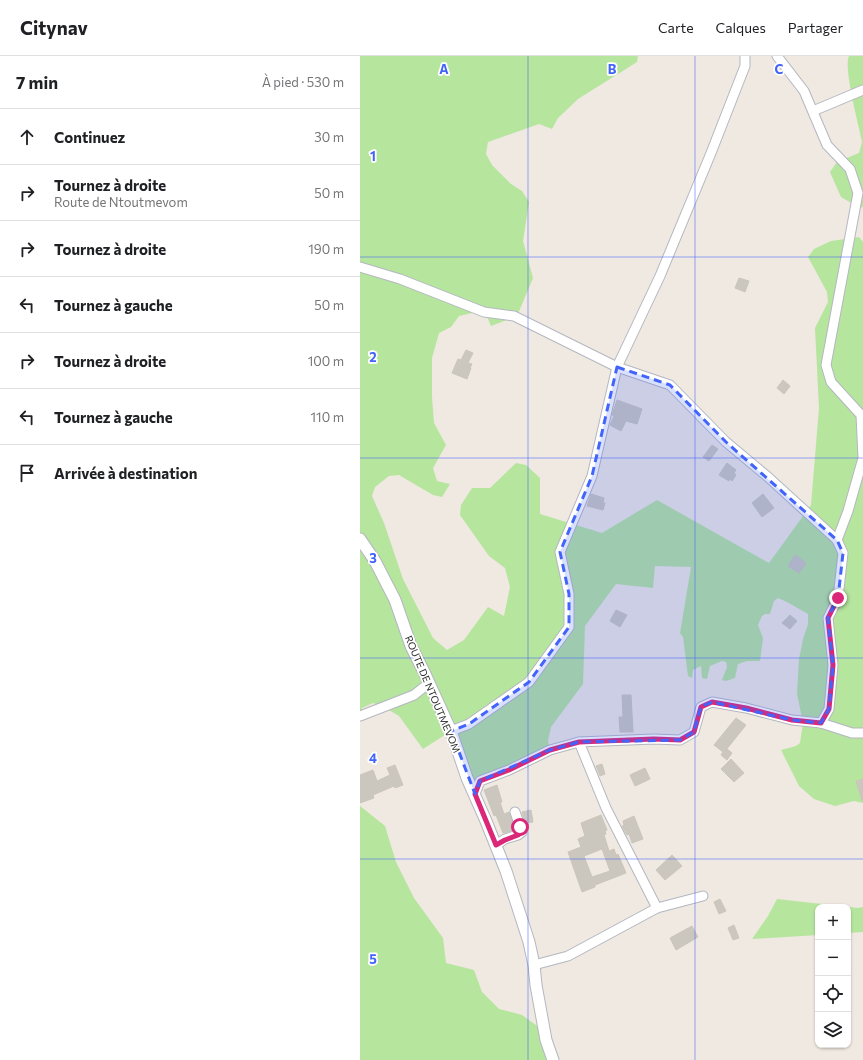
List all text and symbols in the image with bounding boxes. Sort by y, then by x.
text: Citynav [20,16,88,39]
text: Carte [658,19,694,36]
text: Calques [716,19,766,36]
text: Partager [788,19,843,36]
text: A [439,61,449,77]
text: B [608,61,617,77]
text: C [775,61,784,77]
text: 7 min [16,72,58,93]
text: À pied · 530 m [262,74,344,90]
icon: ahead [16,126,38,148]
text: Continuez [54,128,125,146]
text: 30 m [314,129,344,145]
text: 1 [370,148,376,164]
text: Tournez à droite [54,176,166,194]
icon: right [16,182,38,204]
text: 50 m [314,185,344,201]
text: Route de Ntoutmevom [54,194,188,210]
icon: right [16,238,38,260]
text: Tournez à droite [54,240,166,258]
text: 190 m [308,241,344,257]
icon: left [16,294,38,316]
text: Tournez à gauche [54,296,173,314]
text: 50 m [314,297,344,313]
text: 2 [369,349,377,365]
icon: right [16,350,38,372]
text: Tournez à droite [54,352,166,370]
text: 100 m [308,353,344,369]
icon: left [16,406,38,428]
text: Tournez à gauche [54,408,173,426]
text: 110 m [311,409,344,425]
icon: arrive [16,462,38,484]
text: Arrivée à destination [54,464,197,482]
text: 3 [369,550,377,566]
route end [829,589,847,607]
street label: ROUTE DE NTOUTMEVOM [403,633,463,755]
text: 4 [369,750,377,766]
route start [511,818,529,836]
map controls [815,904,851,1048]
button: + [815,904,851,940]
button: − [815,940,851,976]
text: 5 [369,951,377,967]
button: locate [815,976,851,1012]
button: layers [815,1012,851,1048]

